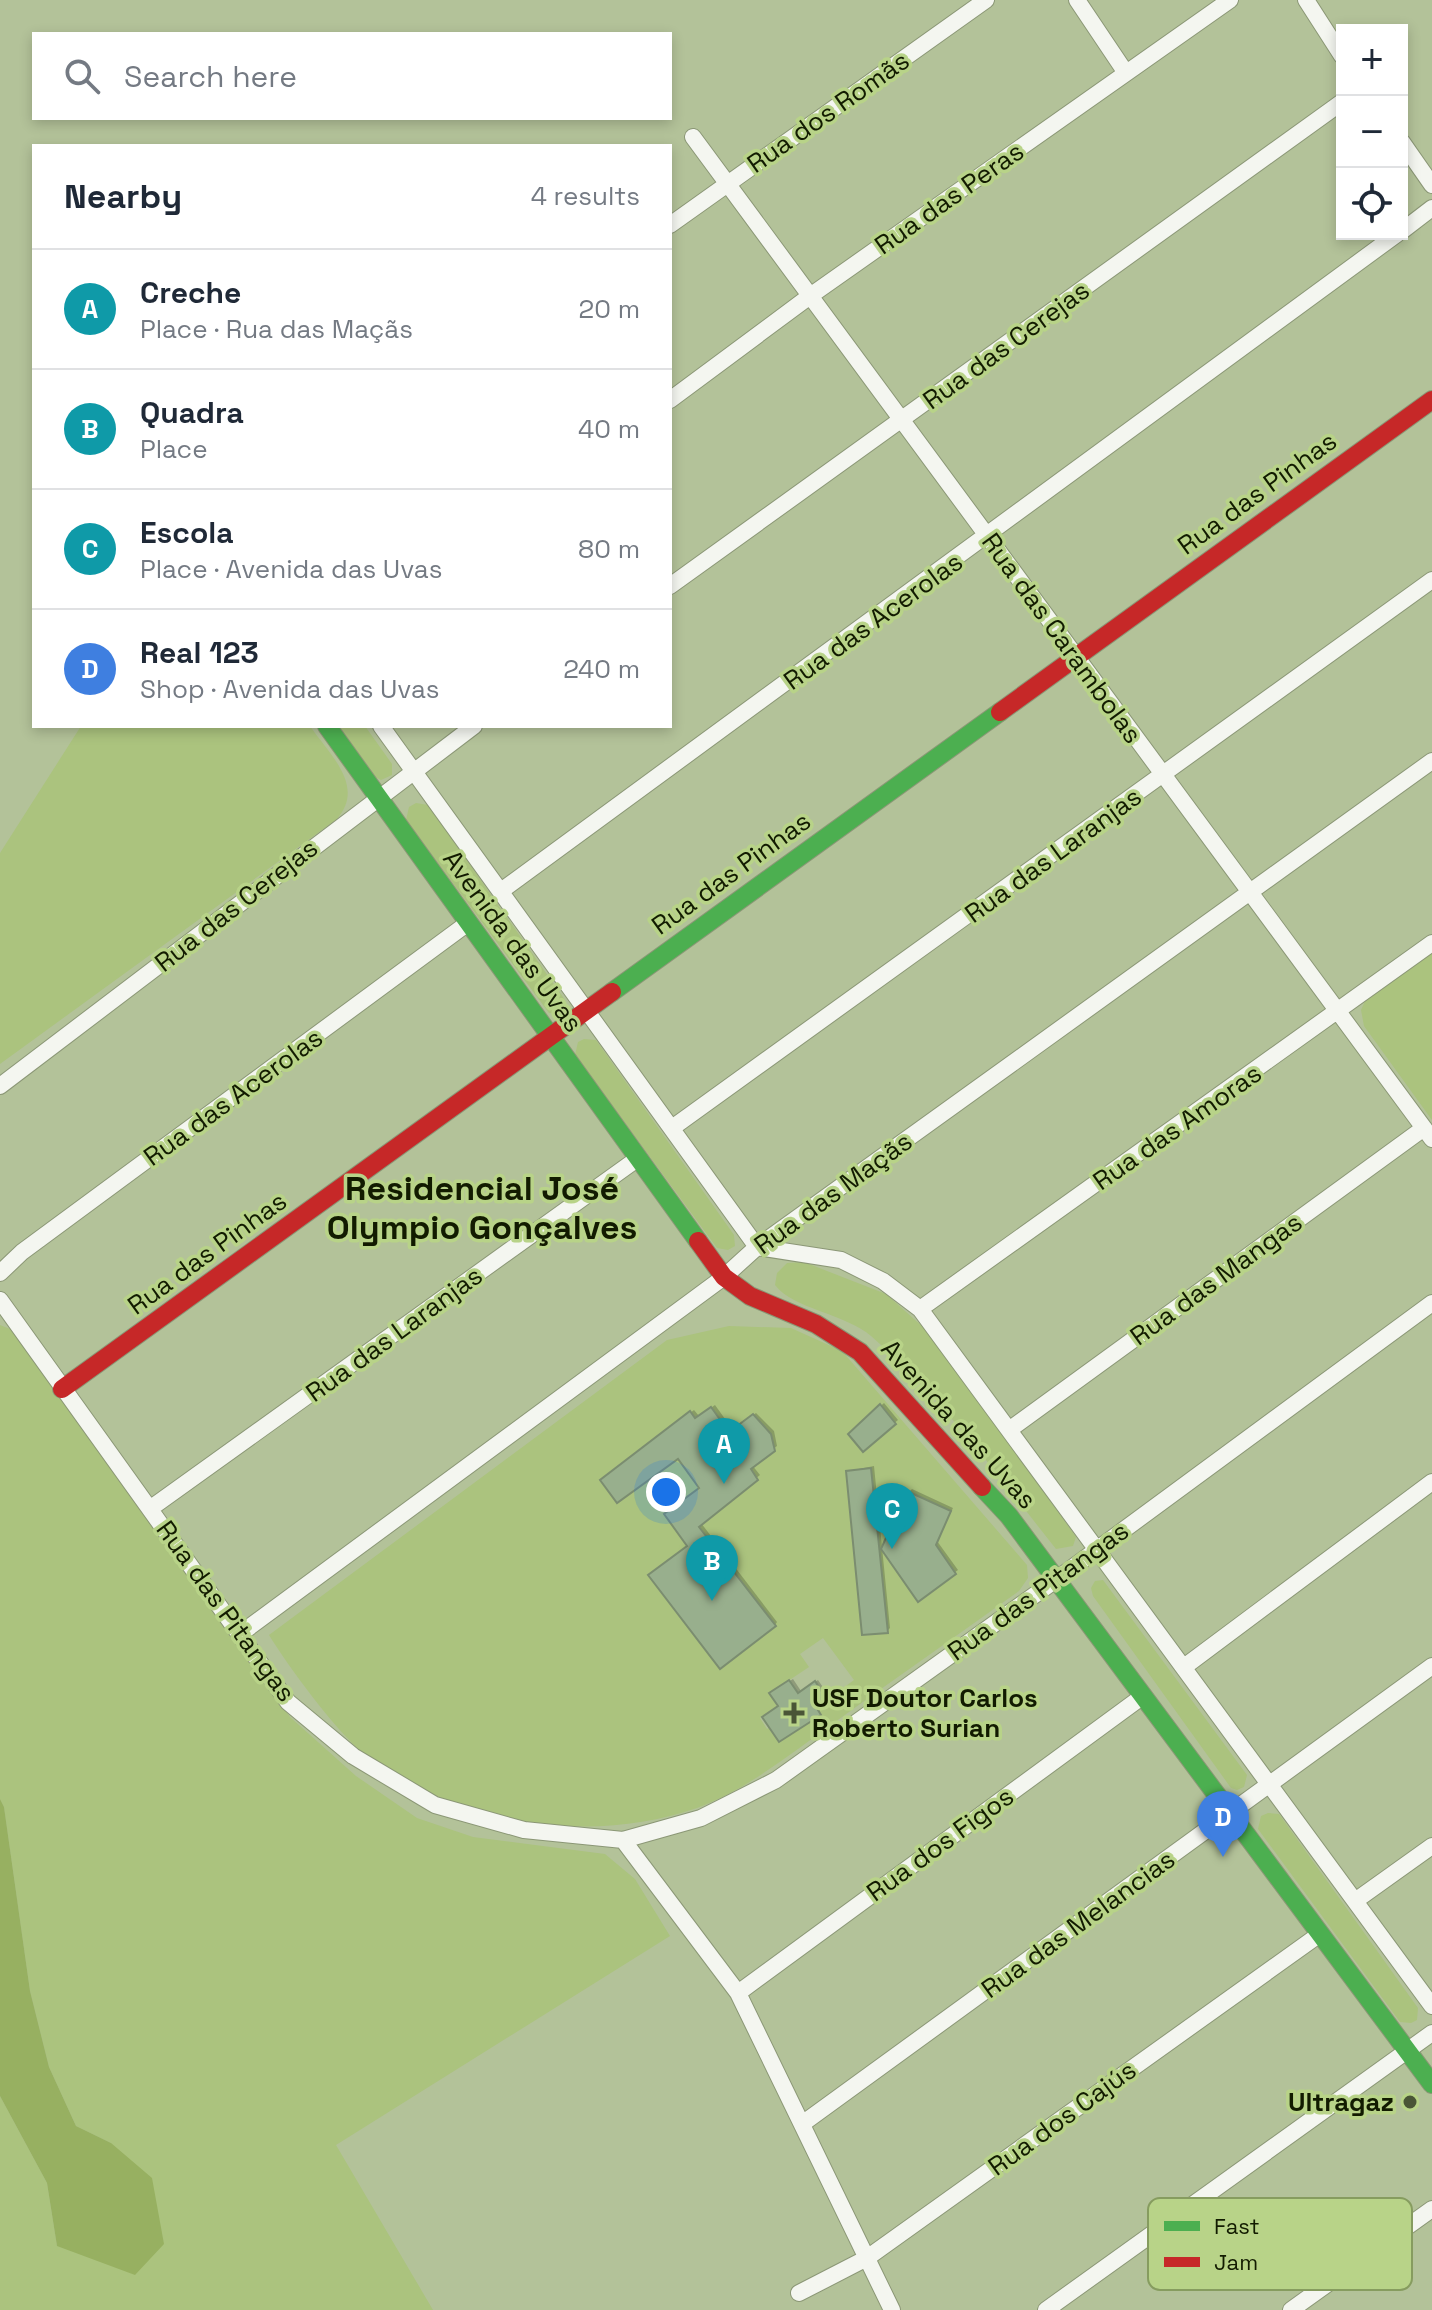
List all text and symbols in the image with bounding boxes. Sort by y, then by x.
map controls [1336,24,1408,240]
button: + [1336,24,1408,96]
search box [32,32,672,120]
street label: Rua dos Romãs [740,43,916,181]
icon: search [60,54,104,98]
text: Search here [124,57,297,96]
button: − [1336,96,1408,168]
street label: Rua das Peras [868,134,1030,262]
button: locate [1336,168,1408,240]
text: Nearby [64,175,182,218]
text: 4 results [531,179,640,213]
text: Creche [140,273,241,312]
street label: Rua das Cerejas [916,273,1096,417]
text: A [82,292,98,326]
text: 20 m [579,292,640,326]
text: Place · Rua das Maçãs [140,312,413,346]
text: Quadra [140,393,244,432]
text: B [81,412,99,446]
text: 40 m [578,412,640,446]
street label: Rua das Pinhas [1171,424,1343,562]
text: Place [140,432,208,466]
text: Escola [140,513,234,552]
street label: Rua das Carambolas [974,526,1150,750]
text: C [82,532,98,566]
text: 80 m [578,532,640,566]
street label: Rua das Acerolas [777,545,969,697]
text: Place · Avenida das Uvas [140,552,442,586]
text: Real 123 [140,633,259,672]
text: D [81,652,99,686]
text: 240 m [563,652,640,686]
text: Shop · Avenida das Uvas [140,672,440,706]
street label: Rua das Laranjas [958,779,1148,931]
street label: Rua das Pinhas [645,804,817,942]
street label: Rua das Cerejas [148,831,324,979]
street label: Avenida das Uvas [435,843,591,1039]
street label: Rua das Acerolas [137,1021,329,1173]
street label: Rua das Amoras [1086,1056,1268,1198]
street label: Rua das Maçãs [747,1124,919,1262]
district label: Residencial José Olympio Gonçalves [327,1167,637,1249]
street label: Rua das Pinhas [121,1184,293,1322]
street label: Rua das Mangas [1123,1205,1309,1353]
street label: Rua das Laranjas [299,1258,489,1410]
street label: Avenida das Uvas [874,1332,1044,1516]
pin: A [698,1418,750,1484]
your location [646,1472,686,1512]
pin: C [866,1483,918,1549]
street label: Rua das Pitangas [149,1514,303,1708]
street label: Rua das Pitangas [941,1514,1135,1668]
pin: B [686,1535,738,1601]
place label: USF Doutor Carlos Roberto Surian [812,1681,1038,1745]
marker: USF Doutor Carlos Roberto Surian [783,1702,805,1724]
street label: Rua dos Figos [860,1779,1020,1909]
pin: D [1197,1791,1249,1857]
street label: Rua das Melancias [974,1842,1182,2006]
street label: Rua dos Cajús [981,2053,1143,2183]
place label: Ultragaz [1288,2085,1394,2119]
marker: Ultragaz [1401,2093,1419,2111]
legend [1148,2198,1412,2290]
text: Fast [1214,2212,1260,2240]
text: Jam [1214,2248,1258,2276]

